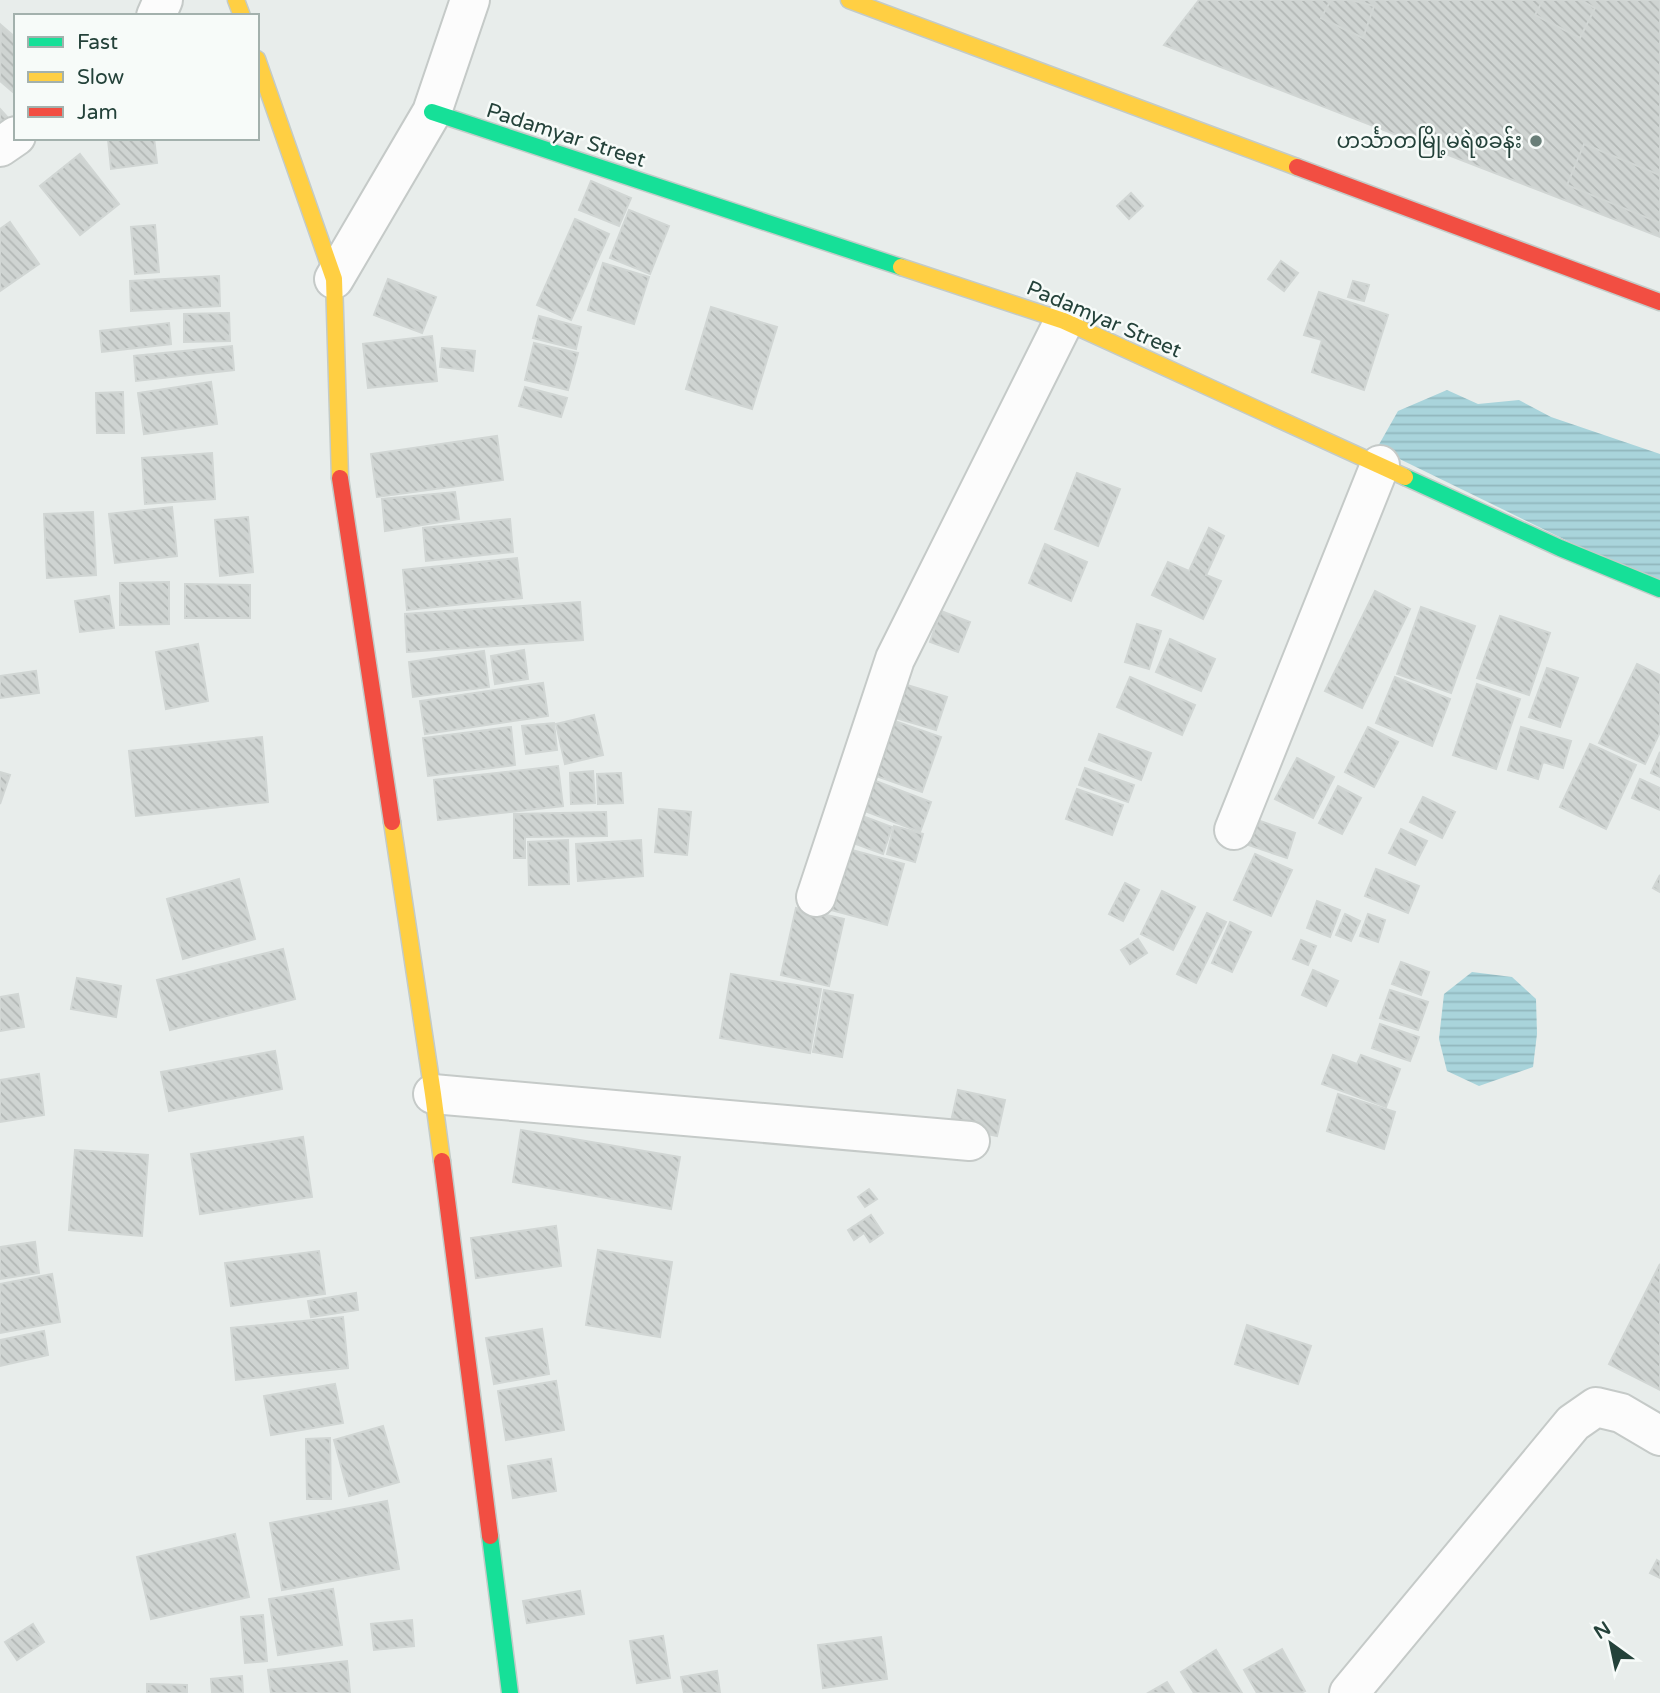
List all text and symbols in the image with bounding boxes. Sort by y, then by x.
legend [14,14,259,140]
text: Fast [77,30,118,55]
text: Slow [77,65,125,90]
street label: Padamyar Street [483,98,649,173]
text: Jam [77,100,118,125]
place label: ဟင်္သာတမြို့မရဲစခန်း [1336,125,1522,158]
marker: ဟင်္သာတမြို့မရဲစခန်း [1528,133,1544,149]
street label: Padamyar Street [1023,276,1185,363]
north arrow [1576,1609,1646,1679]
text: N [1590,1617,1615,1644]

